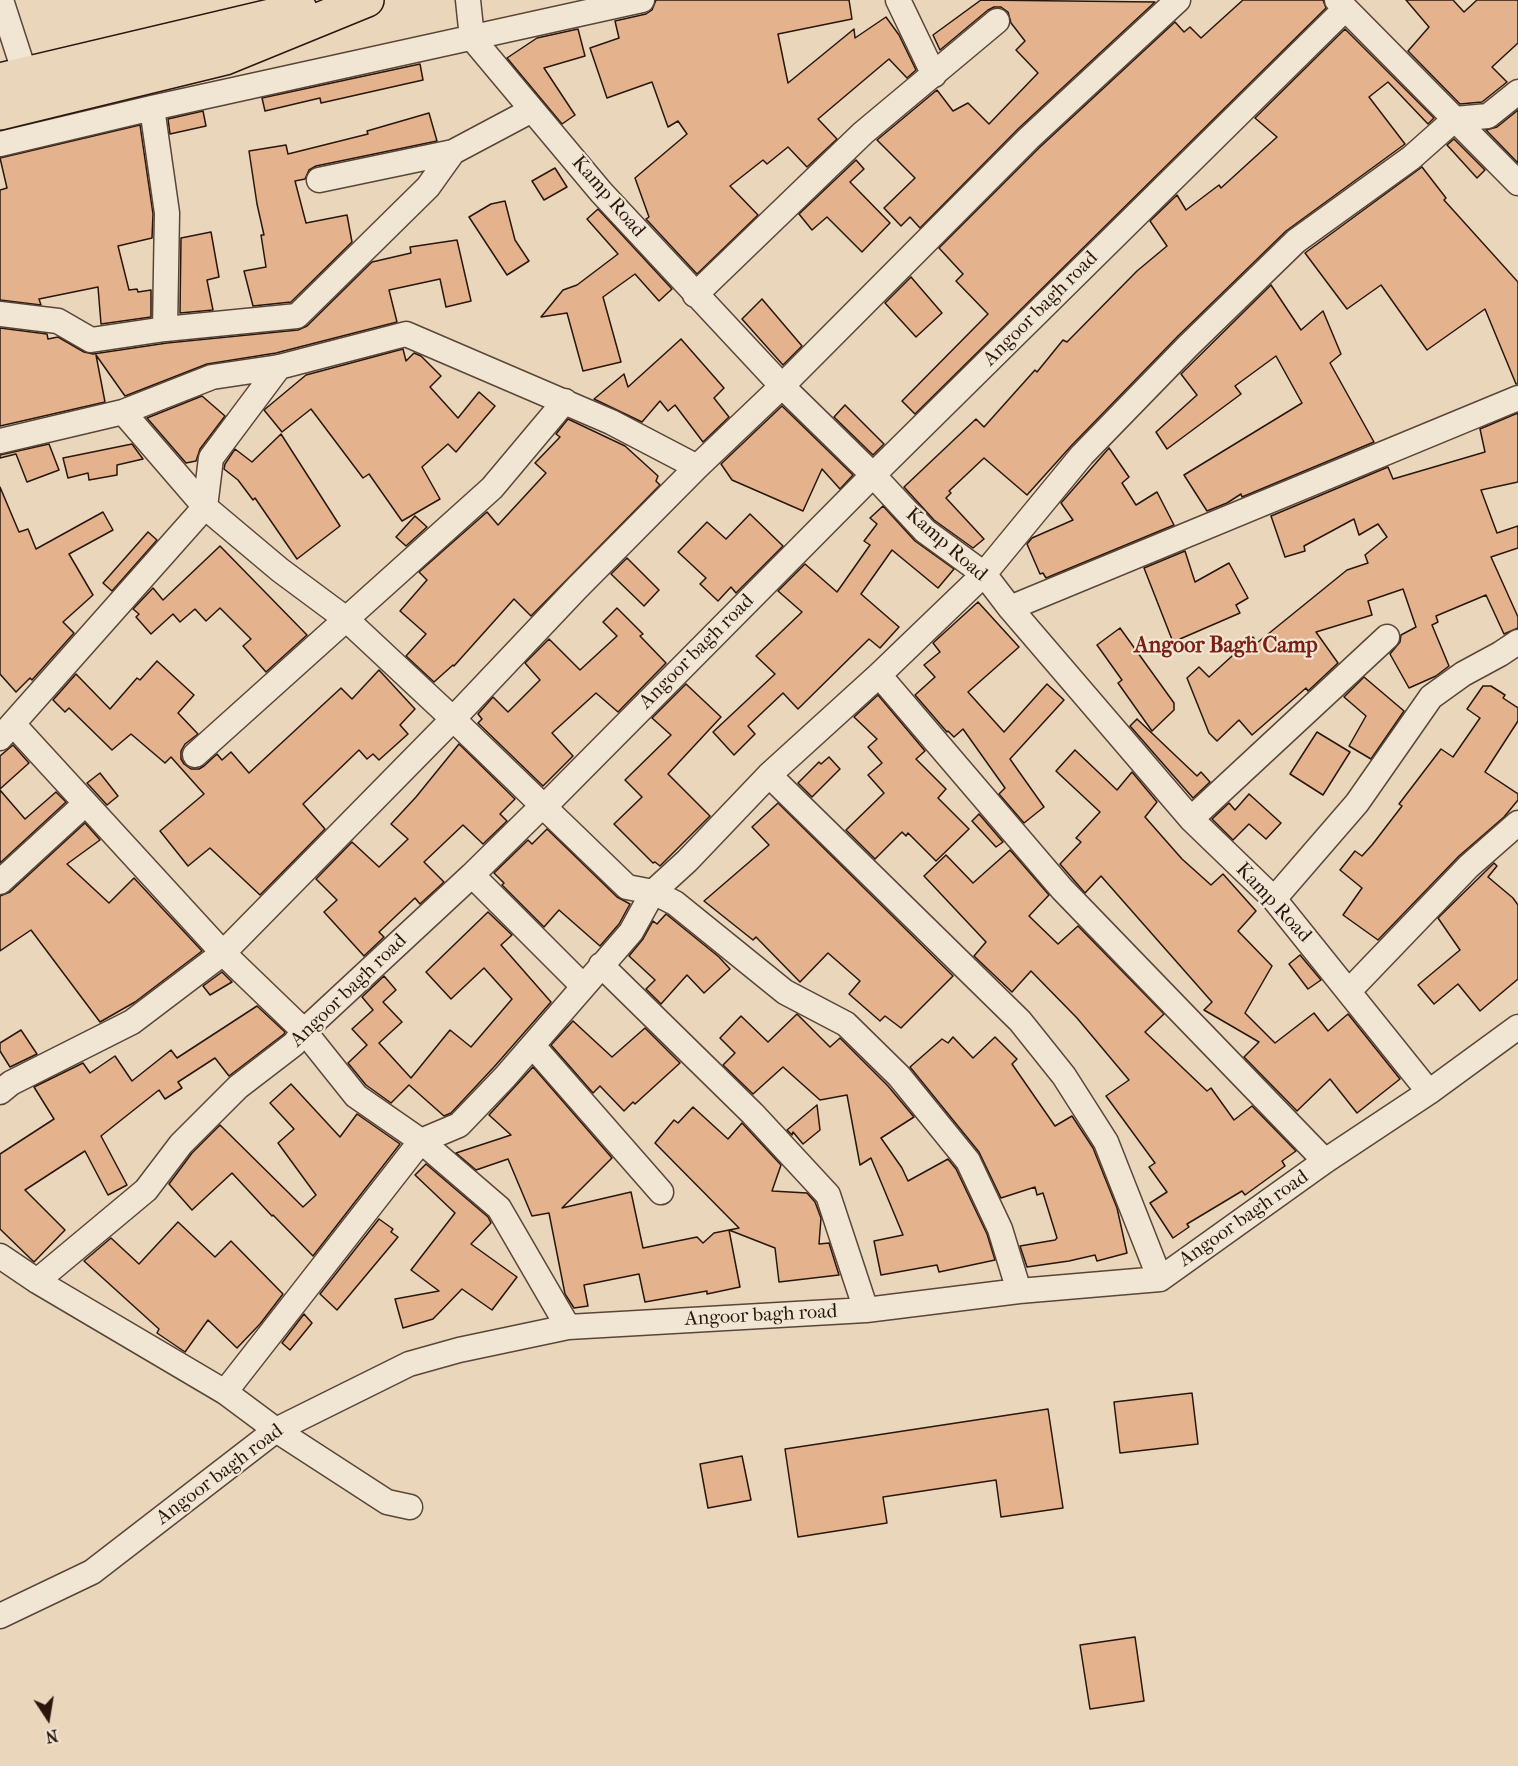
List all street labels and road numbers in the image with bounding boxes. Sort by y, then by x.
street label: Kamp Road [566,151,650,243]
street label: Angoor bagh road [979,247,1103,371]
street label: Kamp Road [900,503,992,587]
street label: Angoor bagh road [635,590,759,714]
street label: Kamp Road [1230,858,1316,948]
street label: Angoor bagh road [286,929,412,1053]
street label: Angoor bagh road [1175,1165,1313,1273]
street label: Angoor bagh road [684,1300,838,1332]
street label: Angoor bagh road [152,1419,288,1531]

